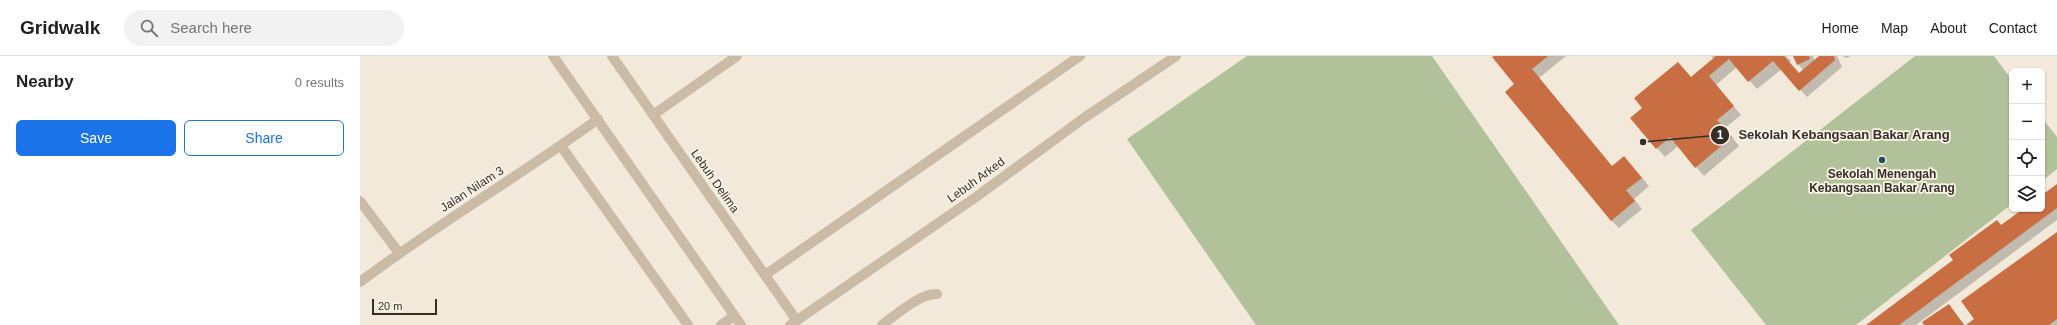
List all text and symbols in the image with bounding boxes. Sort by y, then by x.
search box [124,10,404,46]
text: Gridwalk [20,17,100,38]
icon: search [138,17,160,39]
text: Search here [170,19,252,36]
text: Home [1822,20,1859,36]
text: Map [1881,20,1908,36]
text: About [1930,20,1967,36]
text: Contact [1989,20,2037,36]
map controls [2009,68,2045,212]
button: + [2009,68,2045,104]
text: Nearby [16,72,74,91]
text: 0 results [295,75,344,90]
button: − [2009,104,2045,140]
button: Save [16,120,176,156]
button: Share [184,120,344,156]
callout: Sekolah Kebangsaan Bakar Arang [1710,122,1957,147]
text: Sekolah Kebangsaan Bakar Arang [1738,127,1950,142]
text: 1 [1717,128,1724,142]
button: locate [2009,140,2045,176]
street label: Lebuh Delima [688,147,742,216]
street label: Lebuh Arked [945,155,1007,205]
marker: Sekolah Menengah Kebangsaan Bakar Arang [1877,155,1887,165]
street label: Jalan Nilam 3 [438,163,507,215]
place label: Sekolah Menengah Kebangsaan Bakar Arang [1809,167,1955,195]
button: layers [2009,176,2045,212]
scale bar [372,297,437,316]
text: 20 m [378,300,402,312]

